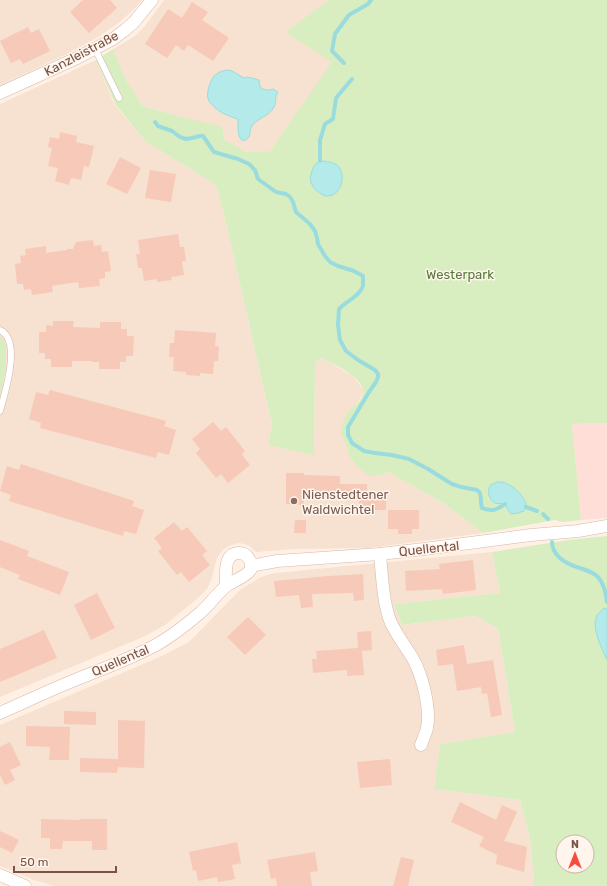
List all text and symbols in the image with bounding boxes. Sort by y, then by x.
street label: Kanzleistraße [42,28,121,79]
park label: Westerpark [426,267,494,282]
place label: Nienstedtener Waldwichtel [302,487,389,517]
marker: Nienstedtener Waldwichtel [289,496,299,506]
street label: Quellental [398,538,460,559]
street label: Quellental [89,642,151,679]
north arrow [555,834,595,874]
text: N [571,838,579,851]
scale bar [14,848,116,874]
text: 50 m [20,855,48,869]

